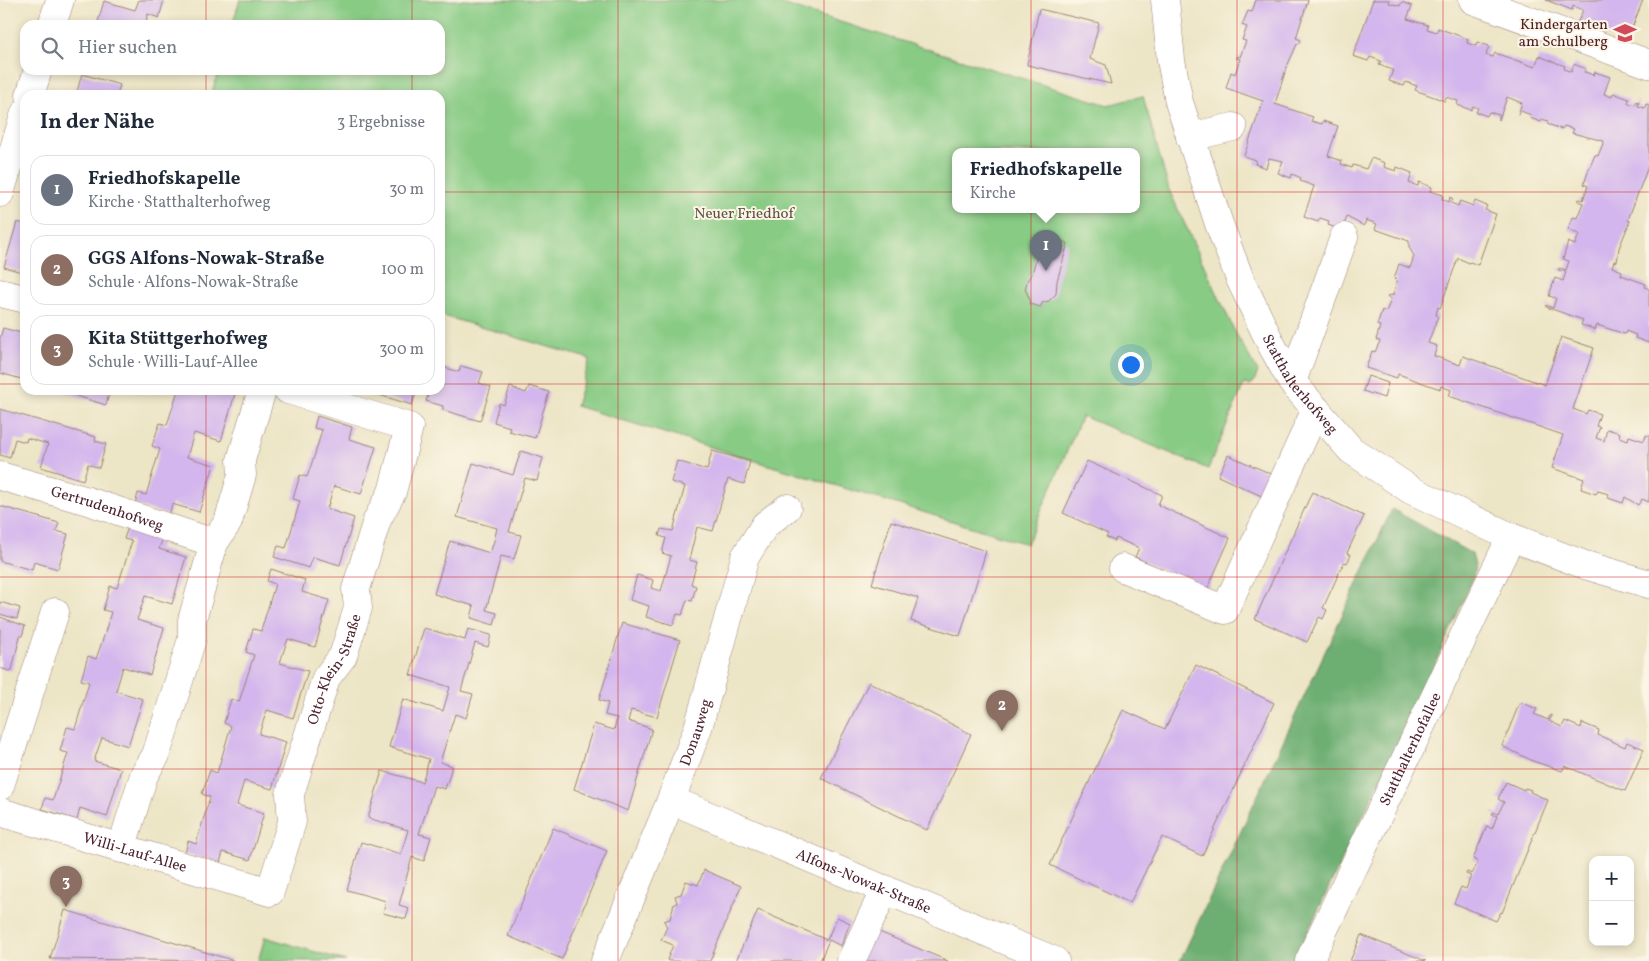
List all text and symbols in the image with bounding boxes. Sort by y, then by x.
place label: Kindergarten am Schulberg [1518,15,1608,53]
search box [20,20,445,75]
school or university icon: Kindergarten am Schulberg [1612,20,1638,46]
icon: search [38,34,66,62]
text: Hier suchen [78,35,177,61]
text: In der Nähe [40,108,155,137]
text: 3 Ergebnisse [337,112,425,134]
popup [952,148,1140,213]
text: Friedhofskapelle [970,157,1122,183]
text: Friedhofskapelle [88,166,241,192]
text: 1 [54,179,60,201]
text: 30 m [389,179,424,201]
text: Kirche [970,183,1016,205]
text: Kirche · Statthalterhofweg [88,192,271,214]
park label: Neuer Friedhof [694,204,796,225]
pin: 1 [1030,230,1062,271]
text: GGS Alfons-Nowak-Straße [88,246,324,272]
text: 2 [53,259,61,281]
text: 100 m [381,259,424,281]
text: Schule · Alfons-Nowak-Straße [88,272,298,294]
text: Kita Stüttgerhofweg [88,326,268,352]
street label: Statthalterhofweg [1256,331,1342,440]
text: 3 [53,339,61,361]
text: 300 m [379,339,424,361]
text: Schule · Willi-Lauf-Allee [88,352,258,374]
your location [1118,352,1144,378]
street label: Gertrudenhofweg [48,482,166,538]
street label: Otto-Klein-Straße [303,612,367,728]
street label: Statthalterhofallee [1375,689,1447,810]
pin: 2 [986,690,1018,731]
street label: Donauweg [676,696,718,769]
street label: Willi-Lauf-Allee [80,828,189,879]
street label: Alfons-Nowak-Straße [792,845,934,920]
map controls [1589,856,1634,946]
button: + [1589,856,1634,901]
pin: 3 [50,866,82,907]
button: − [1589,901,1634,946]

